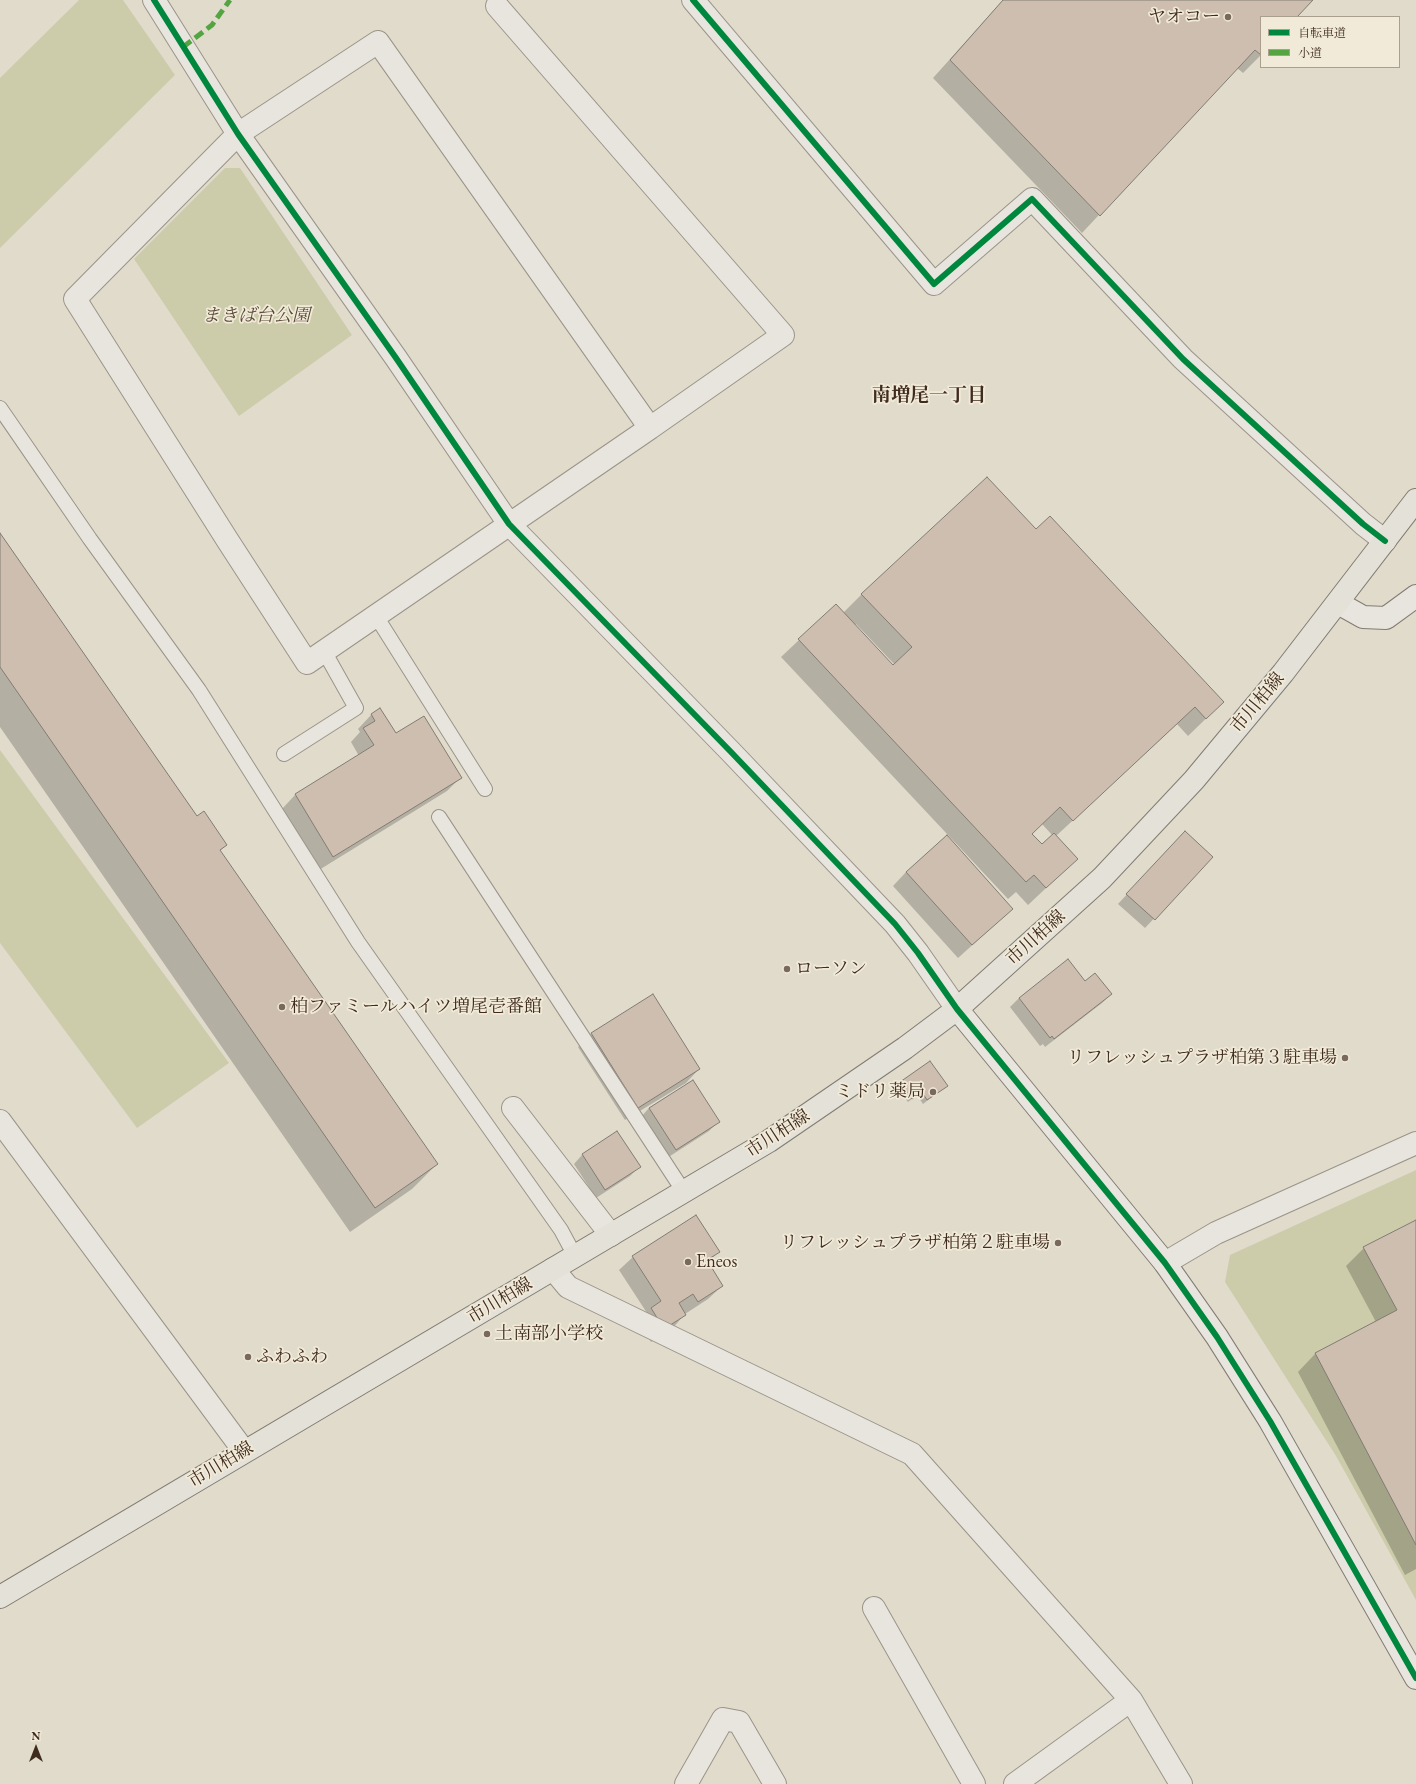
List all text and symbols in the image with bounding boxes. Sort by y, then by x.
place label: ヤオコー [1148,6,1220,28]
marker: ヤオコー [1223,12,1233,22]
legend [1260,16,1400,68]
text: 自転車道 [1298,25,1346,41]
text: 小道 [1298,45,1322,61]
park label: まきば台公園 [202,305,310,327]
district label: 南増尾一丁目 [872,385,986,407]
street label: 市川柏線 [1227,668,1289,738]
street label: 市川柏線 [1002,906,1070,970]
place label: ローソン [795,958,867,980]
marker: ローソン [782,964,792,974]
place label: 柏ファミールハイツ増尾壱番館 [290,996,542,1018]
marker: 柏ファミールハイツ増尾壱番館 [277,1002,287,1012]
place label: リフレッシュプラザ柏第３駐車場 [1067,1047,1337,1069]
marker: リフレッシュプラザ柏第３駐車場 [1340,1053,1350,1063]
place label: ミドリ薬局 [835,1081,925,1103]
marker: ミドリ薬局 [928,1087,938,1097]
street label: 市川柏線 [742,1105,814,1163]
place label: リフレッシュプラザ柏第２駐車場 [780,1232,1050,1254]
marker: リフレッシュプラザ柏第２駐車場 [1053,1238,1063,1248]
place label: Eneos [696,1251,737,1273]
marker: Eneos [683,1257,693,1267]
street label: 市川柏線 [464,1273,536,1329]
place label: 土南部小学校 [495,1323,603,1345]
marker: 土南部小学校 [482,1329,492,1339]
place label: ふわふわ [256,1346,328,1368]
marker: ふわふわ [243,1352,253,1362]
street label: 市川柏線 [185,1437,257,1493]
north arrow [16,1728,56,1768]
text: N [32,1729,40,1743]

